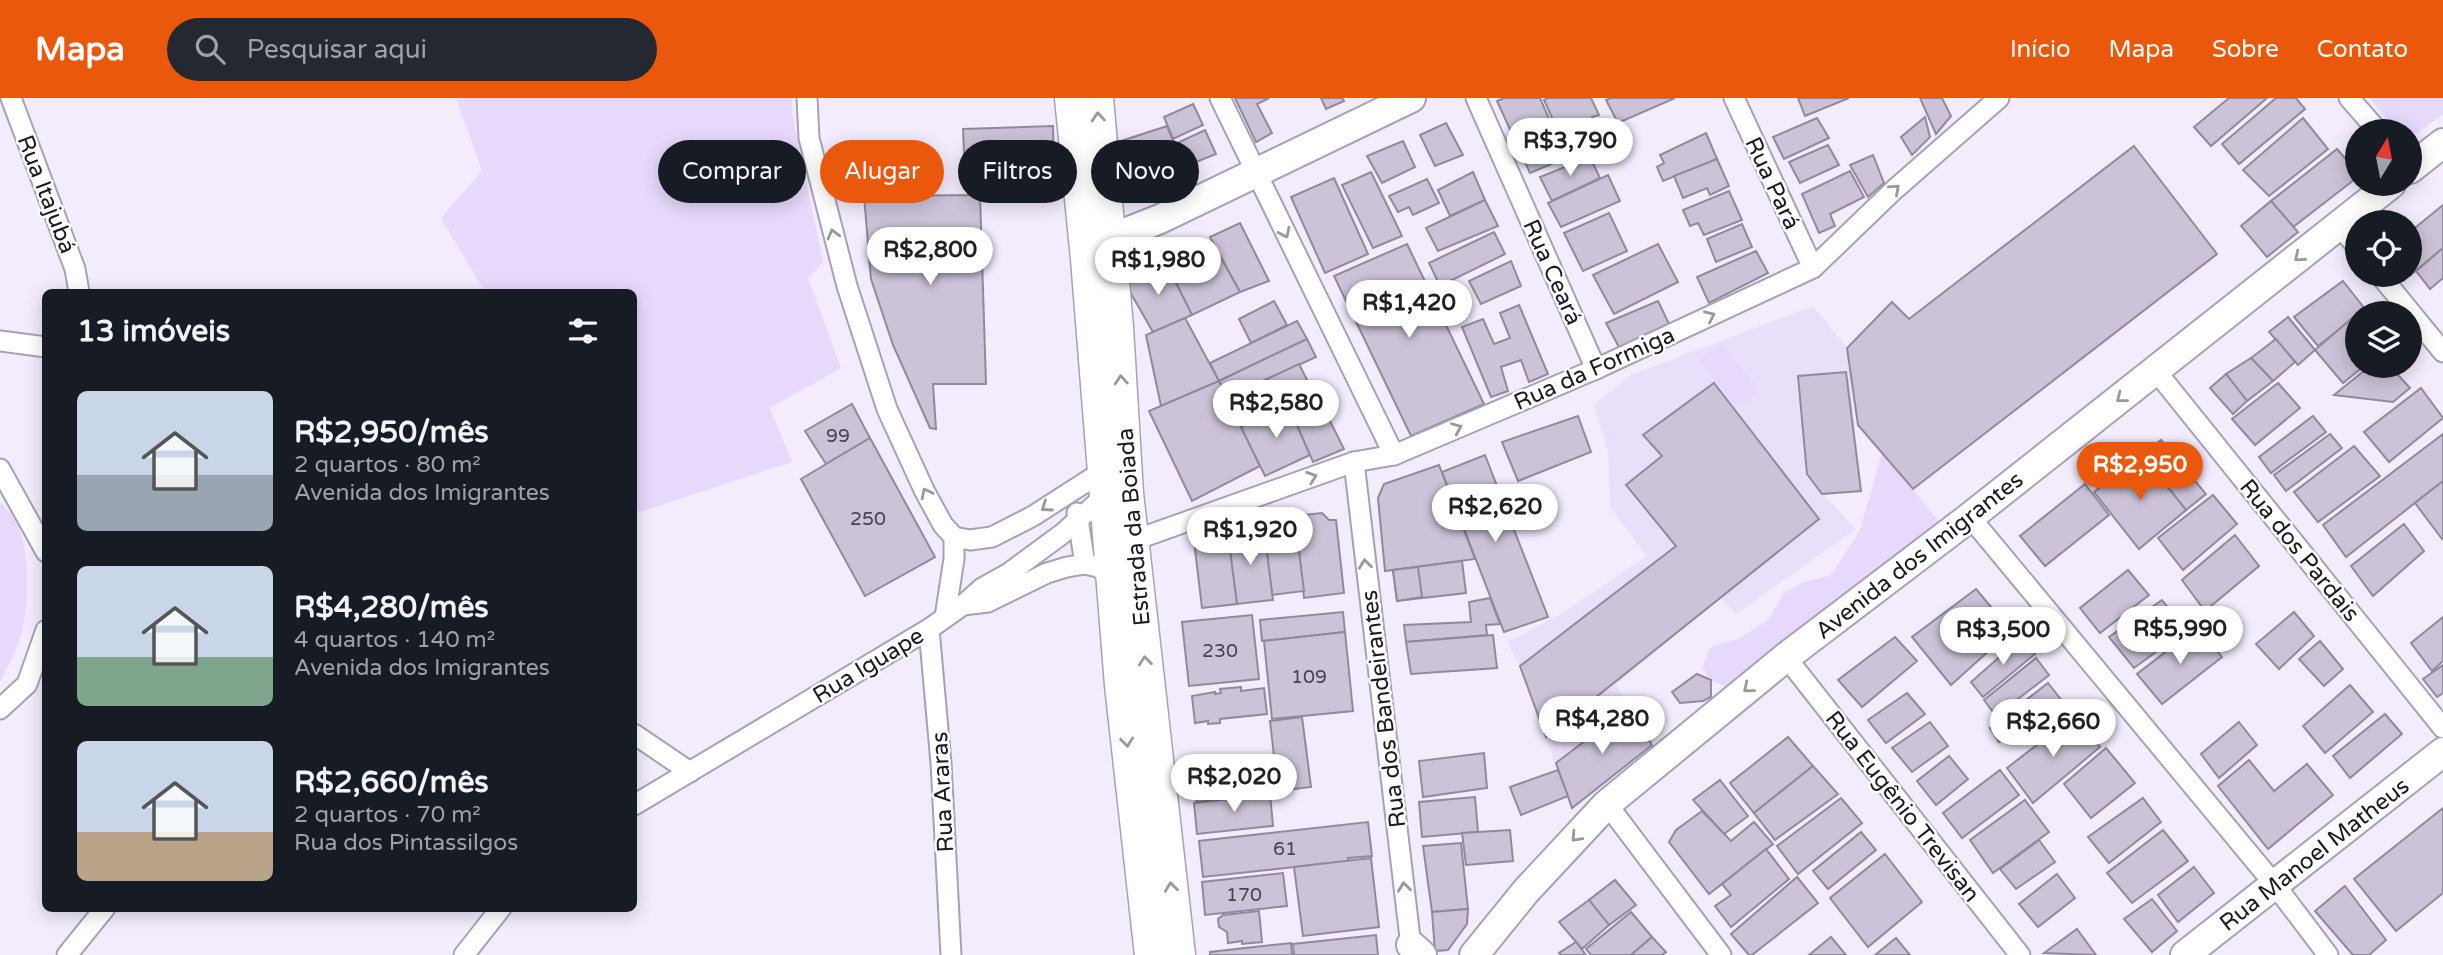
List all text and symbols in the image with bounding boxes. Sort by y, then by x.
search box [167,18,657,81]
text: Mapa [35,30,125,69]
icon: search [191,30,229,68]
text: Pesquisar aqui [247,34,427,65]
text: Início [2010,35,2071,64]
text: Mapa [2109,35,2174,64]
text: Sobre [2212,35,2279,64]
text: Contato [2317,35,2408,64]
one-way arrow [1091,111,1106,122]
pin: R$3,790 [1505,118,1635,178]
north arrow [2345,119,2422,196]
map controls [2345,119,2422,378]
text: R$3,790 [1523,127,1617,155]
street label: Rua Itajubá [11,131,81,258]
street label: Rua Pará [1739,133,1806,234]
chip: Comprar [658,140,806,203]
chip: Alugar [820,140,944,203]
chip: Filtros [958,140,1077,203]
chip: Novo [1091,140,1199,203]
one-way arrow [1887,185,1900,198]
button: locate [2345,210,2422,287]
street label: Rua Ceará [1516,215,1588,330]
one-way arrow [1276,226,1290,238]
one-way arrow [827,228,841,240]
pin: R$2,800 [865,228,995,287]
text: R$2,800 [883,236,977,264]
pin: R$1,980 [1093,238,1223,297]
text: R$1,980 [1111,246,1205,274]
one-way arrow [2295,249,2307,262]
pin: R$1,420 [1344,280,1474,340]
text: R$1,420 [1362,289,1456,317]
button: layers [2345,301,2422,378]
one-way arrow [1703,310,1715,324]
icon: filters [564,312,602,350]
text: 13 imóveis [77,313,230,350]
street label: Rua da Formiga [1510,321,1679,417]
one-way arrow [1113,375,1128,386]
pin: R$2,580 [1211,380,1341,440]
text: R$2,580 [1229,389,1323,417]
one-way arrow [2116,390,2128,403]
text: R$2,950/mês [294,414,489,451]
icon: home [133,419,217,503]
one-way arrow [1450,422,1462,436]
house number: 99 [826,425,850,447]
street label: Estrada da Boiada [1111,427,1157,627]
pin: R$2,950 [2075,442,2205,502]
text: 2 quartos · 80 m² [294,451,481,479]
text: R$2,950 [2093,451,2187,479]
street label: Avenida dos Imigrantes [1810,466,2029,646]
one-way arrow [1306,471,1318,485]
street label: Rua dos Pardais [2233,474,2365,628]
text: Avenida dos Imigrantes [294,479,550,507]
pin: R$2,620 [1430,484,1560,544]
one-way arrow [921,488,934,500]
text: R$2,620 [1448,493,1542,521]
one-way arrow [1041,499,1054,511]
house number: 250 [850,508,886,530]
pin: R$1,920 [1185,508,1315,567]
text: R$1,920 [1203,516,1297,544]
one-way arrow [1358,558,1373,570]
text: R$4,280/mês [294,589,489,626]
street label: Rua dos Bandeirantes [1356,589,1412,829]
icon: home [133,594,217,678]
pin: R$5,990 [2115,606,2245,666]
pin: R$3,500 [1938,608,2068,667]
text: R$5,990 [2133,615,2227,643]
text: R$3,500 [1956,616,2050,644]
street label: Rua Iguape [808,622,929,710]
text: 4 quartos · 140 m² [294,626,495,654]
house number: 230 [1202,640,1238,662]
text: Avenida dos Imigrantes [294,654,550,682]
one-way arrow [1138,655,1153,667]
house number: 109 [1291,666,1327,688]
one-way arrow [1743,680,1755,693]
pin: R$4,280 [1537,696,1667,756]
pin: R$2,660 [1988,700,2118,759]
text: R$4,280 [1555,705,1649,733]
street label: Rua Eugênio Trevisan [1819,705,1986,908]
text: R$2,660 [2006,708,2100,736]
street label: Rua Araras [926,731,960,853]
one-way arrow [1120,737,1135,748]
pin: R$2,020 [1169,754,1299,814]
text: R$2,020 [1187,763,1281,791]
text: R$2,660/mês [294,764,489,801]
icon: home [133,769,217,853]
street label: Rua Manoel Matheus [2214,772,2415,938]
text: 2 quartos · 70 m² [294,801,481,829]
text: Rua dos Pintassilgos [294,829,518,857]
one-way arrow [1572,829,1584,842]
house number: 61 [1273,838,1297,860]
one-way arrow [1163,881,1178,893]
one-way arrow [1396,881,1411,893]
house number: 170 [1226,884,1262,906]

